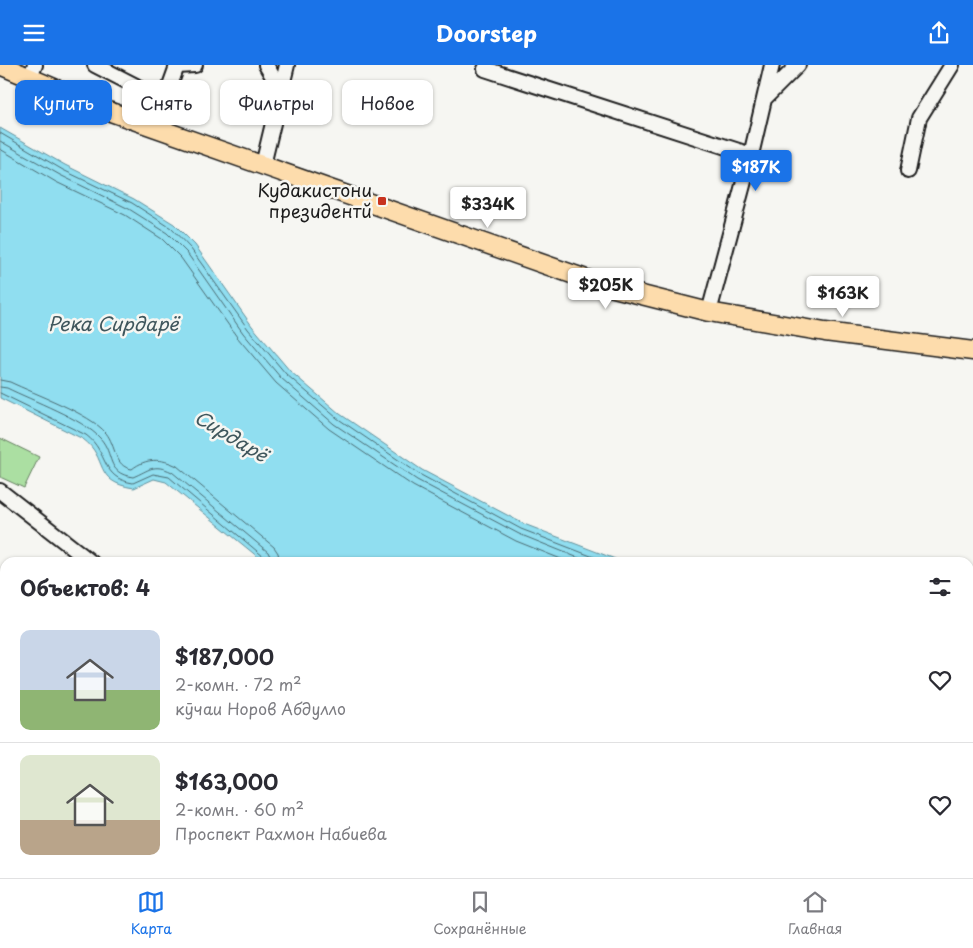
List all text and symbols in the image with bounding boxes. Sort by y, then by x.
text: Doorstep [436,16,537,49]
icon: menu [20,19,48,47]
icon: share [925,19,953,47]
chip: Купить [15,80,112,125]
chip: Снять [122,80,210,125]
chip: Фильтры [220,80,332,125]
chip: Новое [342,80,433,125]
pin: $187K [721,149,791,192]
text: $187K [732,154,780,178]
place label: Кудакистони президентй [257,176,372,224]
pin: $334K [453,186,523,229]
text: $334K [461,191,515,215]
marker: Кудакистони президентй [376,195,388,207]
pin: $205K [571,267,641,310]
text: $205K [579,272,633,296]
pin: $163K [808,275,878,318]
text: $163K [817,280,869,304]
water label: Река Сирдарё [48,309,181,337]
water label: Сирдарё [190,402,275,469]
text: Объектов: 4 [20,571,150,603]
icon: filters [926,573,954,601]
text: $187,000 [175,640,274,672]
icon: home [60,650,120,710]
icon: heart [926,666,954,694]
text: 2-комн. · 72 m² [175,672,302,696]
text: кӯчаи Норов Абдулло [175,696,346,720]
text: $163,000 [175,765,278,797]
icon: home [60,775,120,835]
icon: heart [926,791,954,819]
text: 2-комн. · 60 m² [175,797,304,821]
text: Проспект Рахмон Набиева [175,821,387,845]
tab: Карта [131,888,172,939]
tab: Сохранённые [433,888,527,939]
tab: Главная [788,888,842,939]

